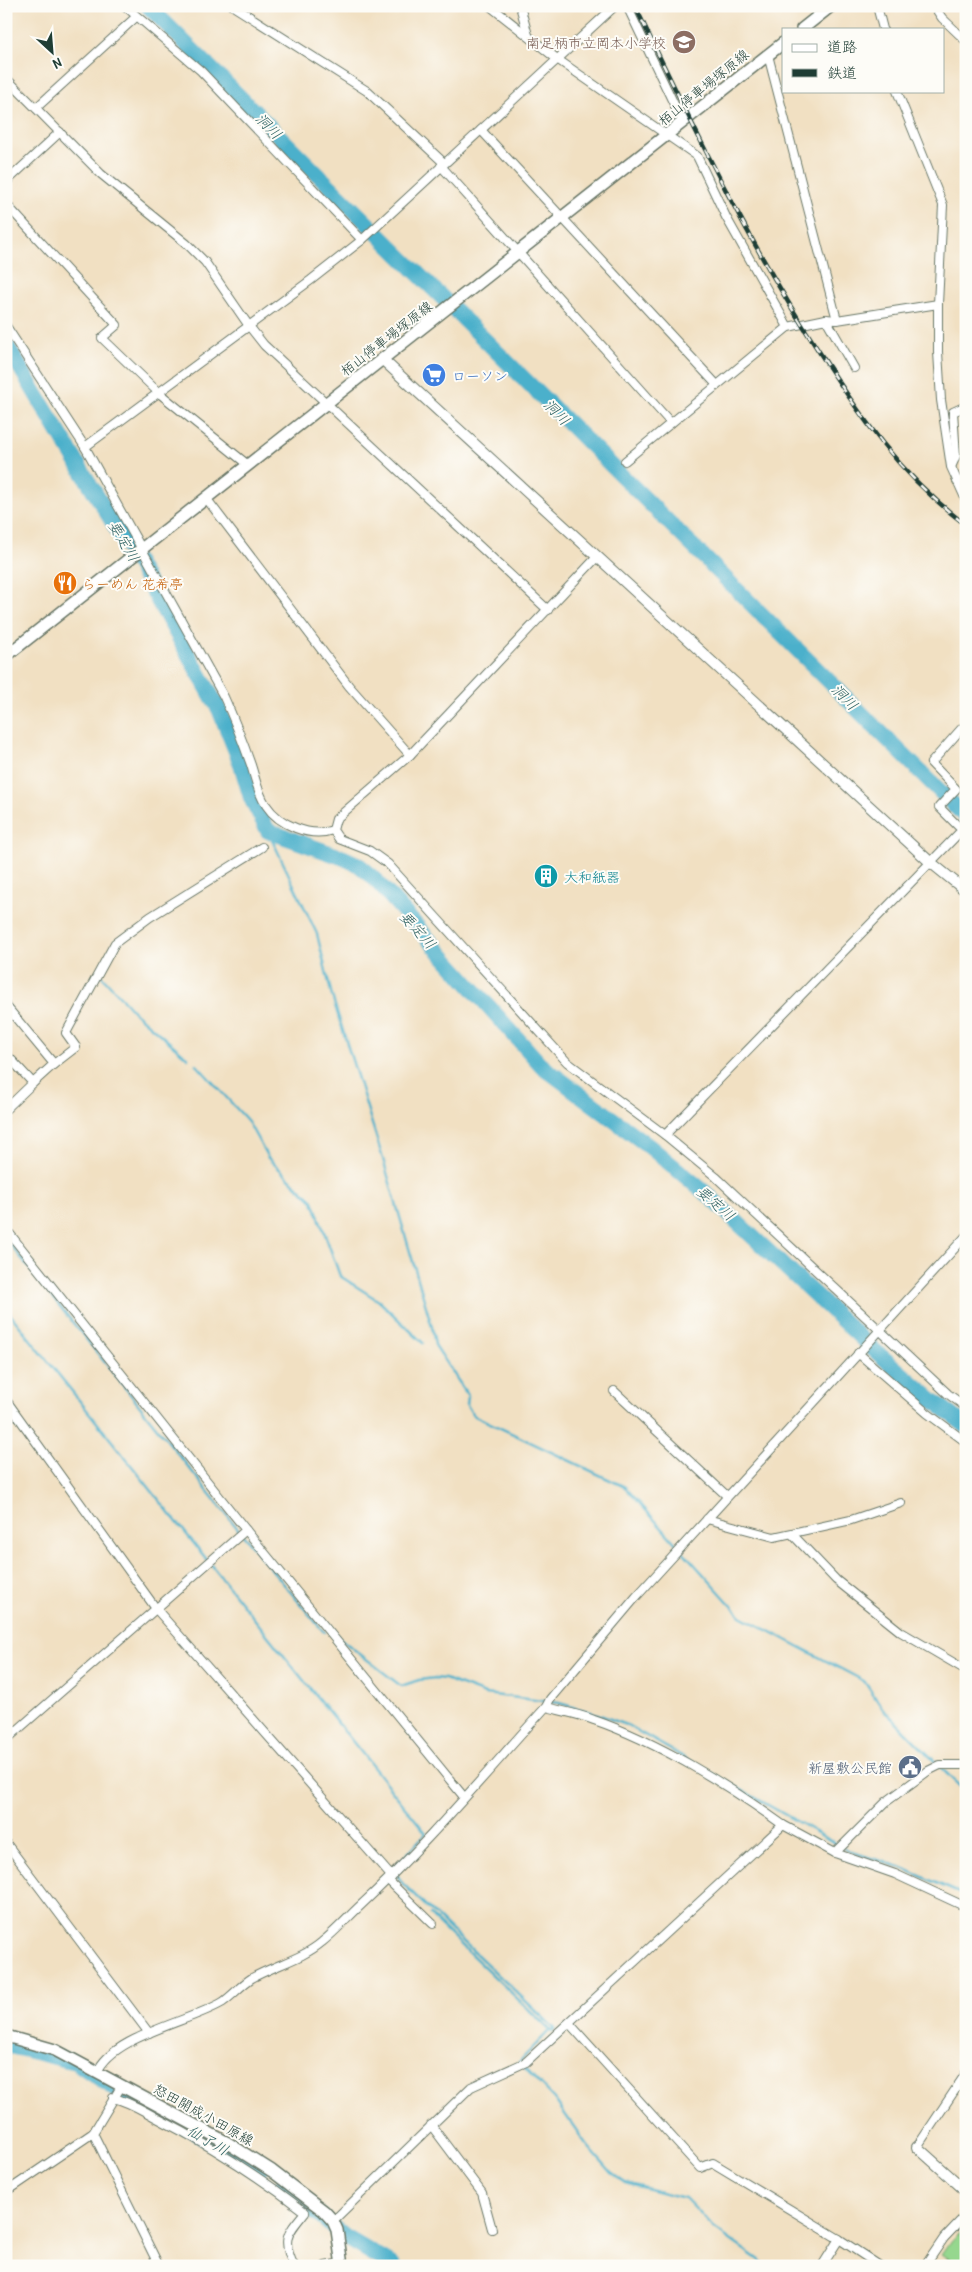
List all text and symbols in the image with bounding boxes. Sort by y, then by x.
north arrow [28,28,78,78]
legend [782,28,944,92]
school or university icon: 南足柄市立岡本小学校 [671,29,697,55]
place label: 南足柄市立岡本小学校 [526,33,666,52]
text: 道路 [827,36,857,57]
street label: 栢山停車場塚原線 [654,44,752,130]
text: N [50,54,65,75]
text: 鉄道 [827,62,857,83]
water label: 洞川 [251,108,287,144]
street label: 栢山停車場塚原線 [336,296,436,380]
supermarket icon: ローソン [421,362,447,388]
place label: ローソン [452,366,508,385]
water label: 洞川 [539,394,575,430]
water label: 要定川 [103,516,145,566]
restaurant icon: らーめん 花希亭 [52,570,78,596]
place label: らーめん 花希亭 [82,574,183,593]
water label: 洞川 [827,679,863,715]
building icon: 大和紙器 [533,863,559,889]
place label: 大和紙器 [564,867,620,886]
water label: 要定川 [395,906,441,954]
water label: 要定川 [692,1180,740,1226]
public building icon: 新屋敷公民館 [897,1754,923,1780]
place label: 新屋敷公民館 [808,1758,892,1777]
street label: 怒田開成小田原線 [150,2079,258,2149]
water label: 仙了川 [183,2120,233,2160]

